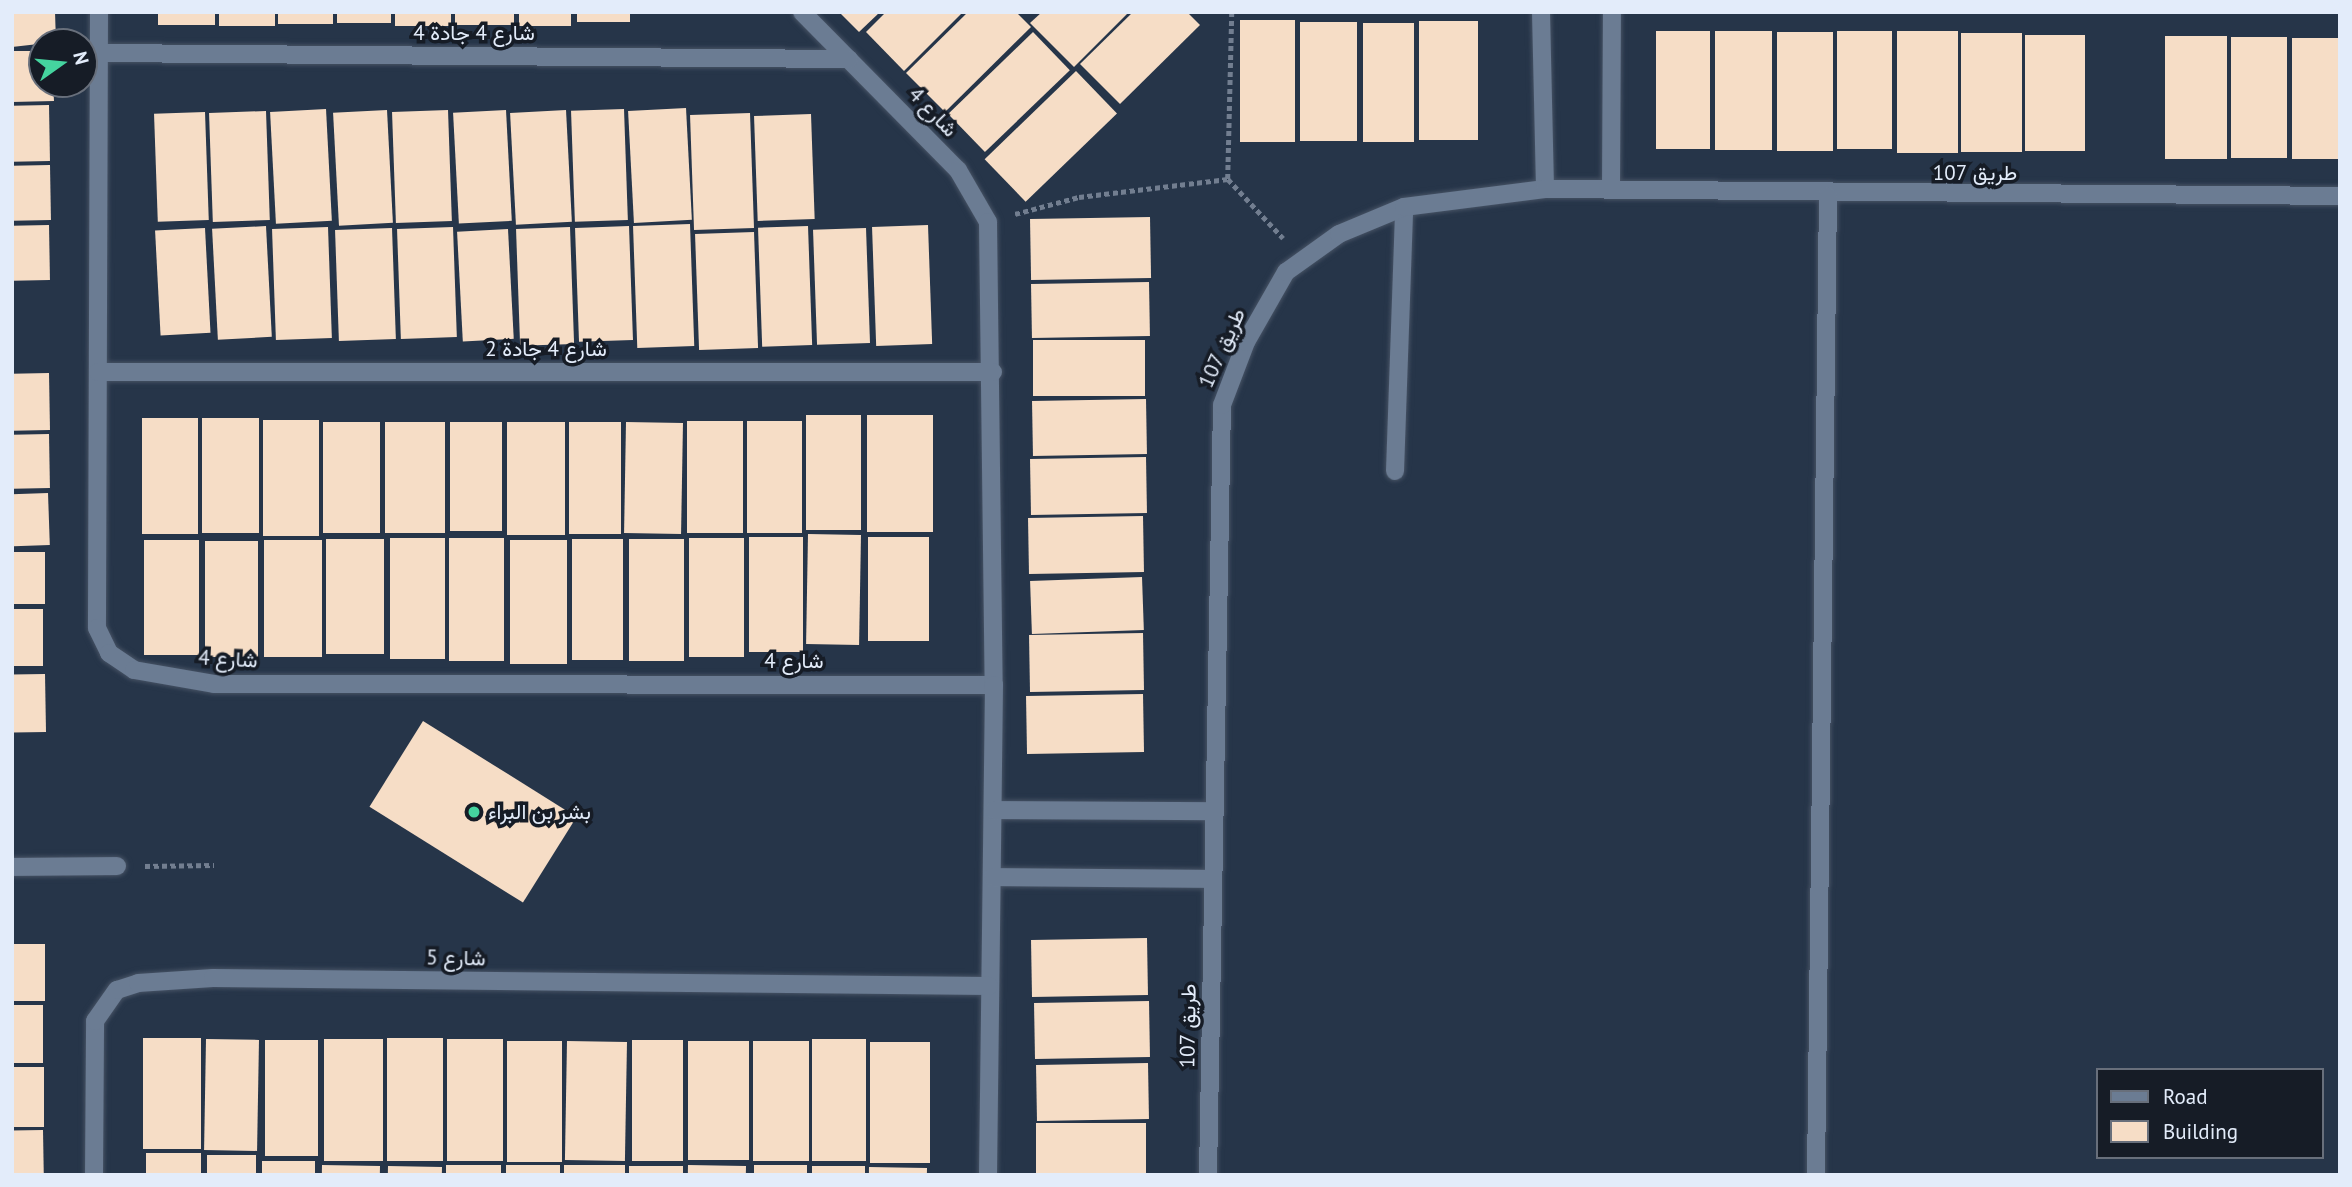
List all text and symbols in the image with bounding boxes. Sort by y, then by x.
street label: شارع 4 جادة 4 [413,20,535,46]
north arrow [28,28,98,98]
text: N [68,49,95,67]
street label: شارع 4 [903,82,963,142]
street label: طريق 107 [1933,160,2017,186]
street label: طريق 107 [1193,304,1251,392]
street label: شارع 4 جادة 2 [485,336,607,362]
street label: شارع 4 [198,645,258,673]
street label: شارع 4 [764,648,824,674]
place label: بشر بن البراء [488,799,591,825]
marker: بشر بن البراء [466,804,482,820]
street label: شارع 5 [426,945,486,971]
street label: طريق 107 [1175,984,1201,1068]
legend [2096,1068,2324,1159]
text: Road [2163,1083,2207,1110]
text: Building [2163,1118,2238,1145]

